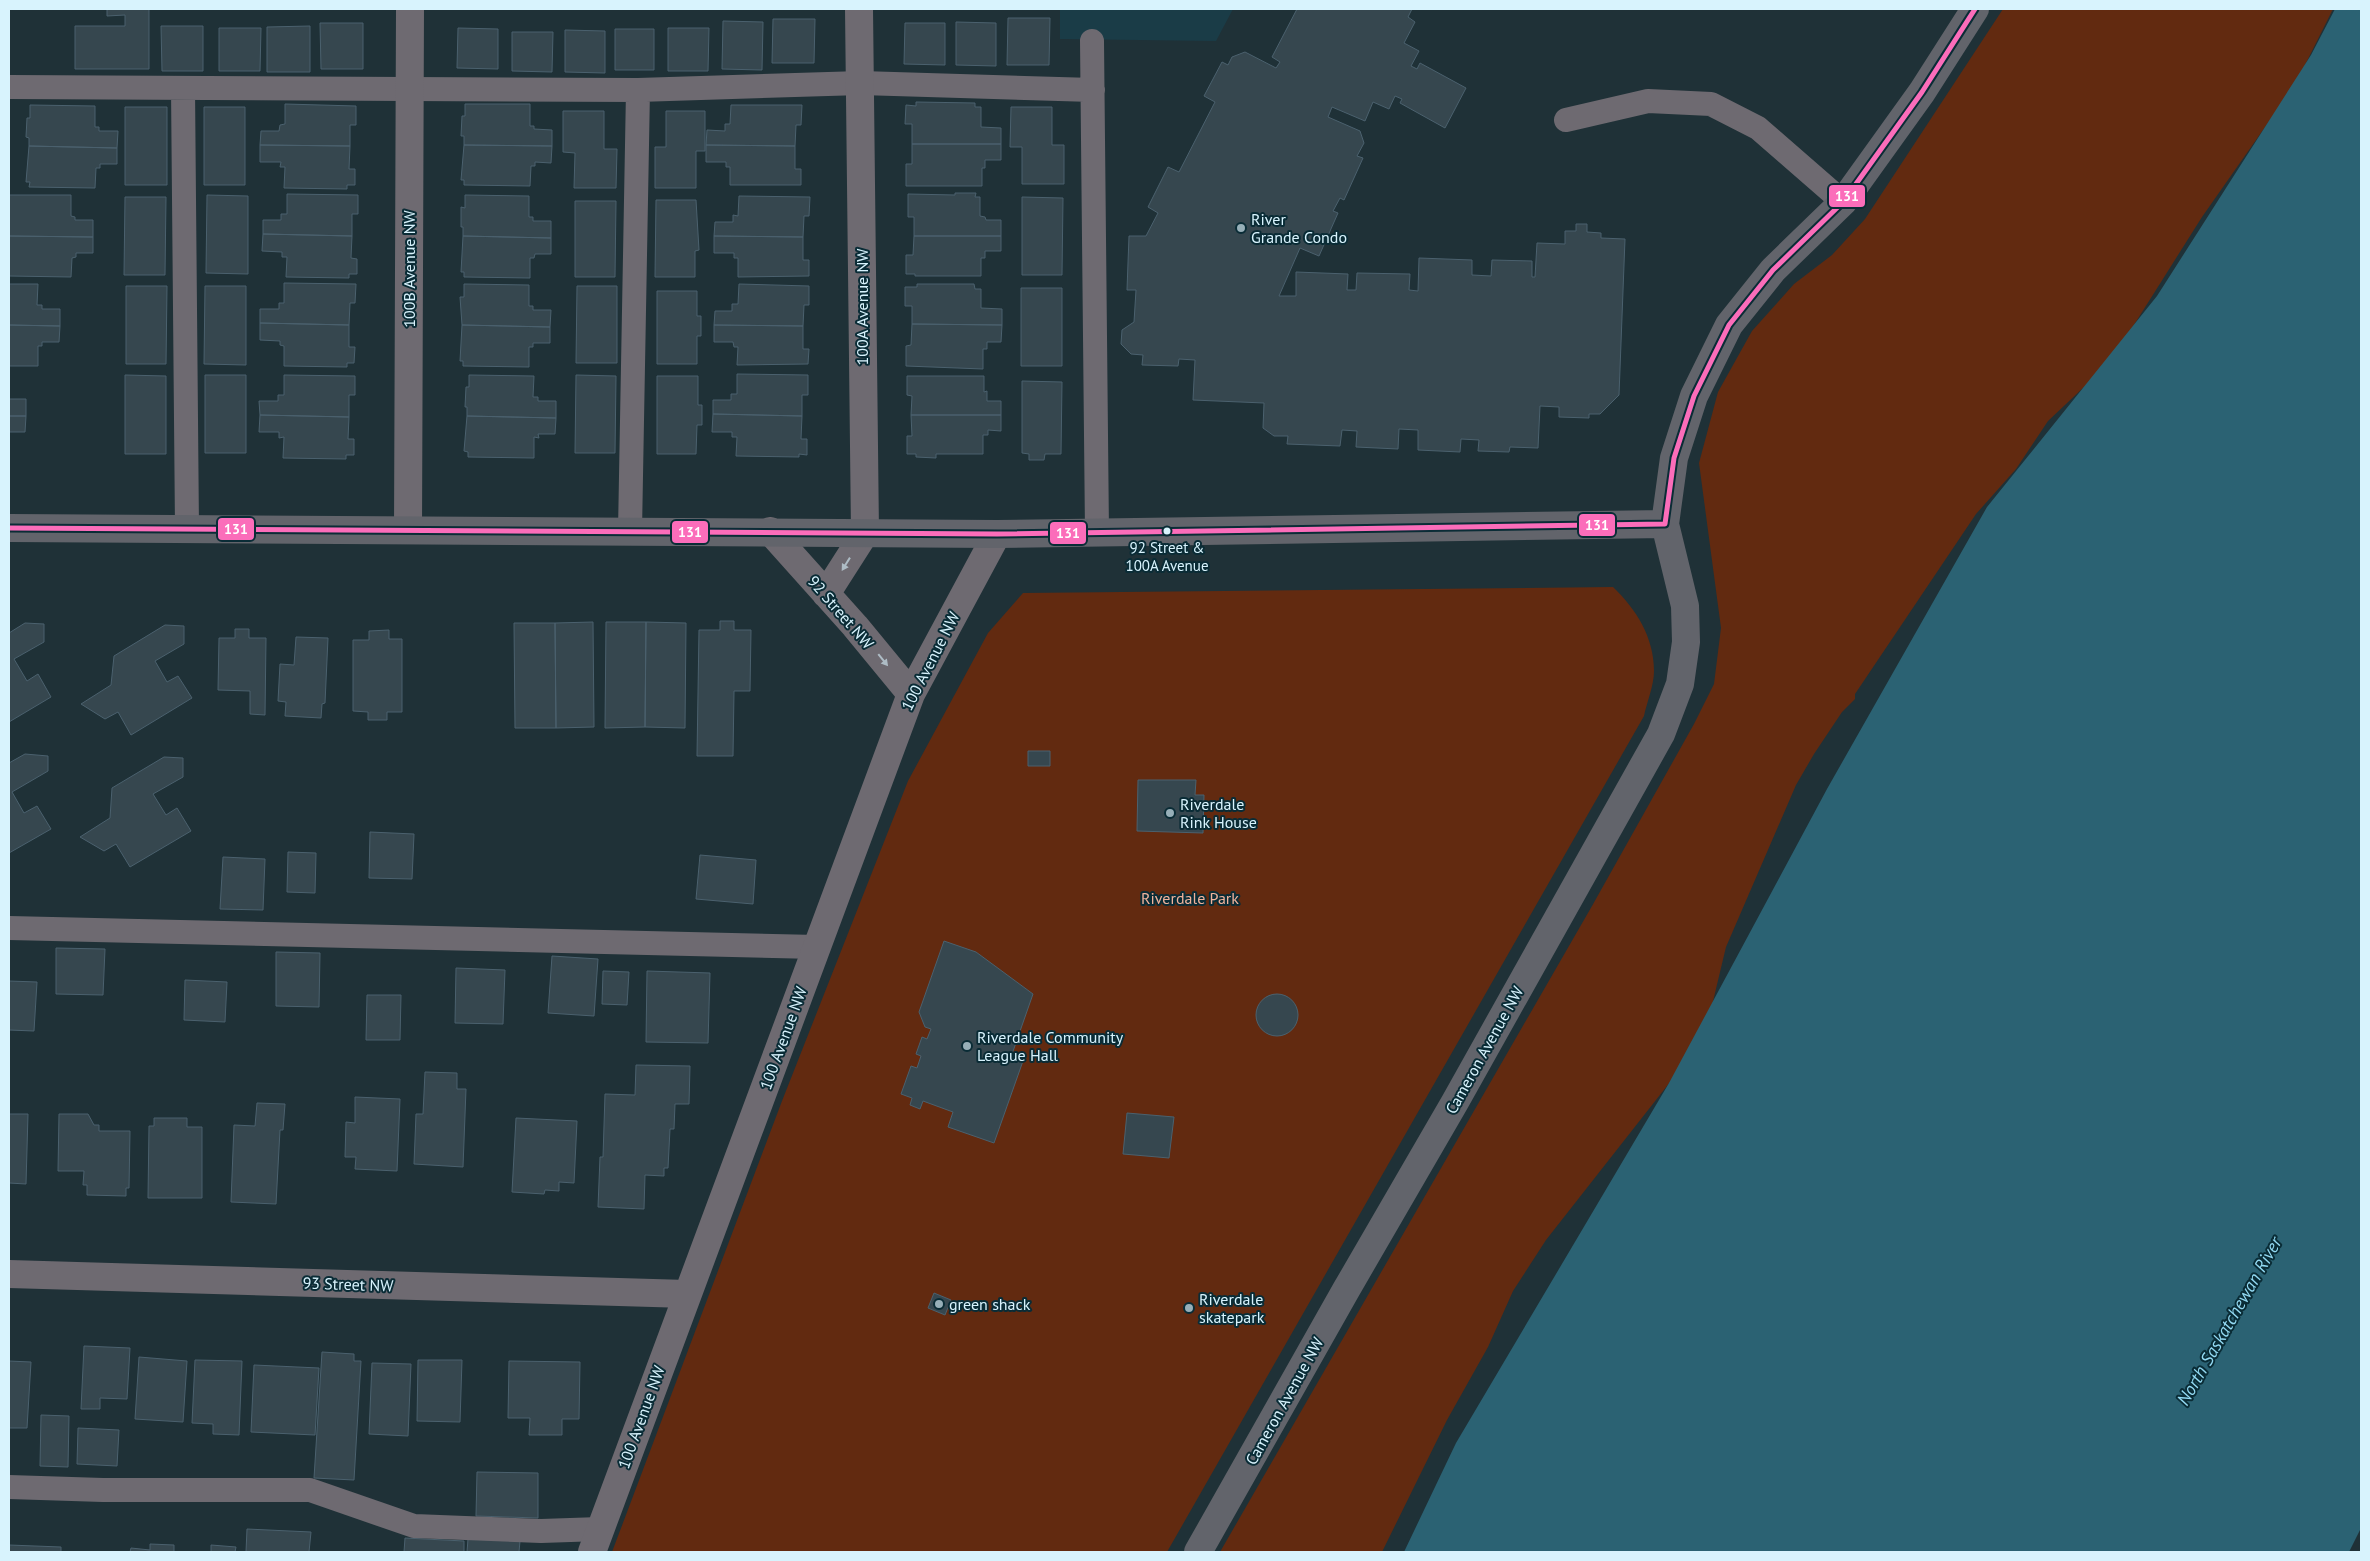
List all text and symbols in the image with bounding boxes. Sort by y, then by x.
line badge: 131 [1828,184,1866,208]
text: 131 [1835,187,1859,205]
street label: 100B Avenue NW [399,209,419,328]
place label: River Grande Condo [1251,209,1347,247]
marker: River Grande Condo [1235,222,1247,234]
street label: 100A Avenue NW [852,248,872,365]
line badge: 131 [1578,513,1616,537]
text: 131 [1585,516,1609,534]
line badge: 131 [217,517,255,541]
text: 131 [224,520,248,538]
line badge: 131 [671,520,709,544]
line badge: 131 [1049,521,1087,545]
text: 131 [678,523,702,541]
text: 131 [1056,524,1080,542]
marker: 92 Street & 100A Avenue [1162,526,1172,536]
place label: 92 Street & 100A Avenue [1125,538,1209,575]
one-way arrow [841,557,850,570]
street label: 92 Street NW [804,571,879,653]
street label: 100 Avenue NW [897,608,964,714]
one-way arrow [877,653,888,666]
place label: Riverdale Rink House [1180,794,1257,832]
marker: Riverdale Rink House [1164,807,1176,819]
park label: Riverdale Park [1141,888,1239,908]
street label: Cameron Avenue NW [1441,982,1528,1117]
street label: 100 Avenue NW [755,983,811,1092]
place label: Riverdale Community League Hall [977,1027,1124,1065]
marker: Riverdale Community League Hall [961,1040,973,1052]
water label: North Saskatchewan River [2171,1232,2287,1409]
street label: 93 Street NW [302,1272,394,1296]
place label: Riverdale skatepark [1199,1289,1265,1327]
place label: green shack [949,1294,1031,1314]
marker: green shack [933,1298,945,1310]
marker: Riverdale skatepark [1183,1302,1195,1314]
street label: Cameron Avenue NW [1241,1333,1328,1468]
street label: 100 Avenue NW [613,1362,669,1471]

